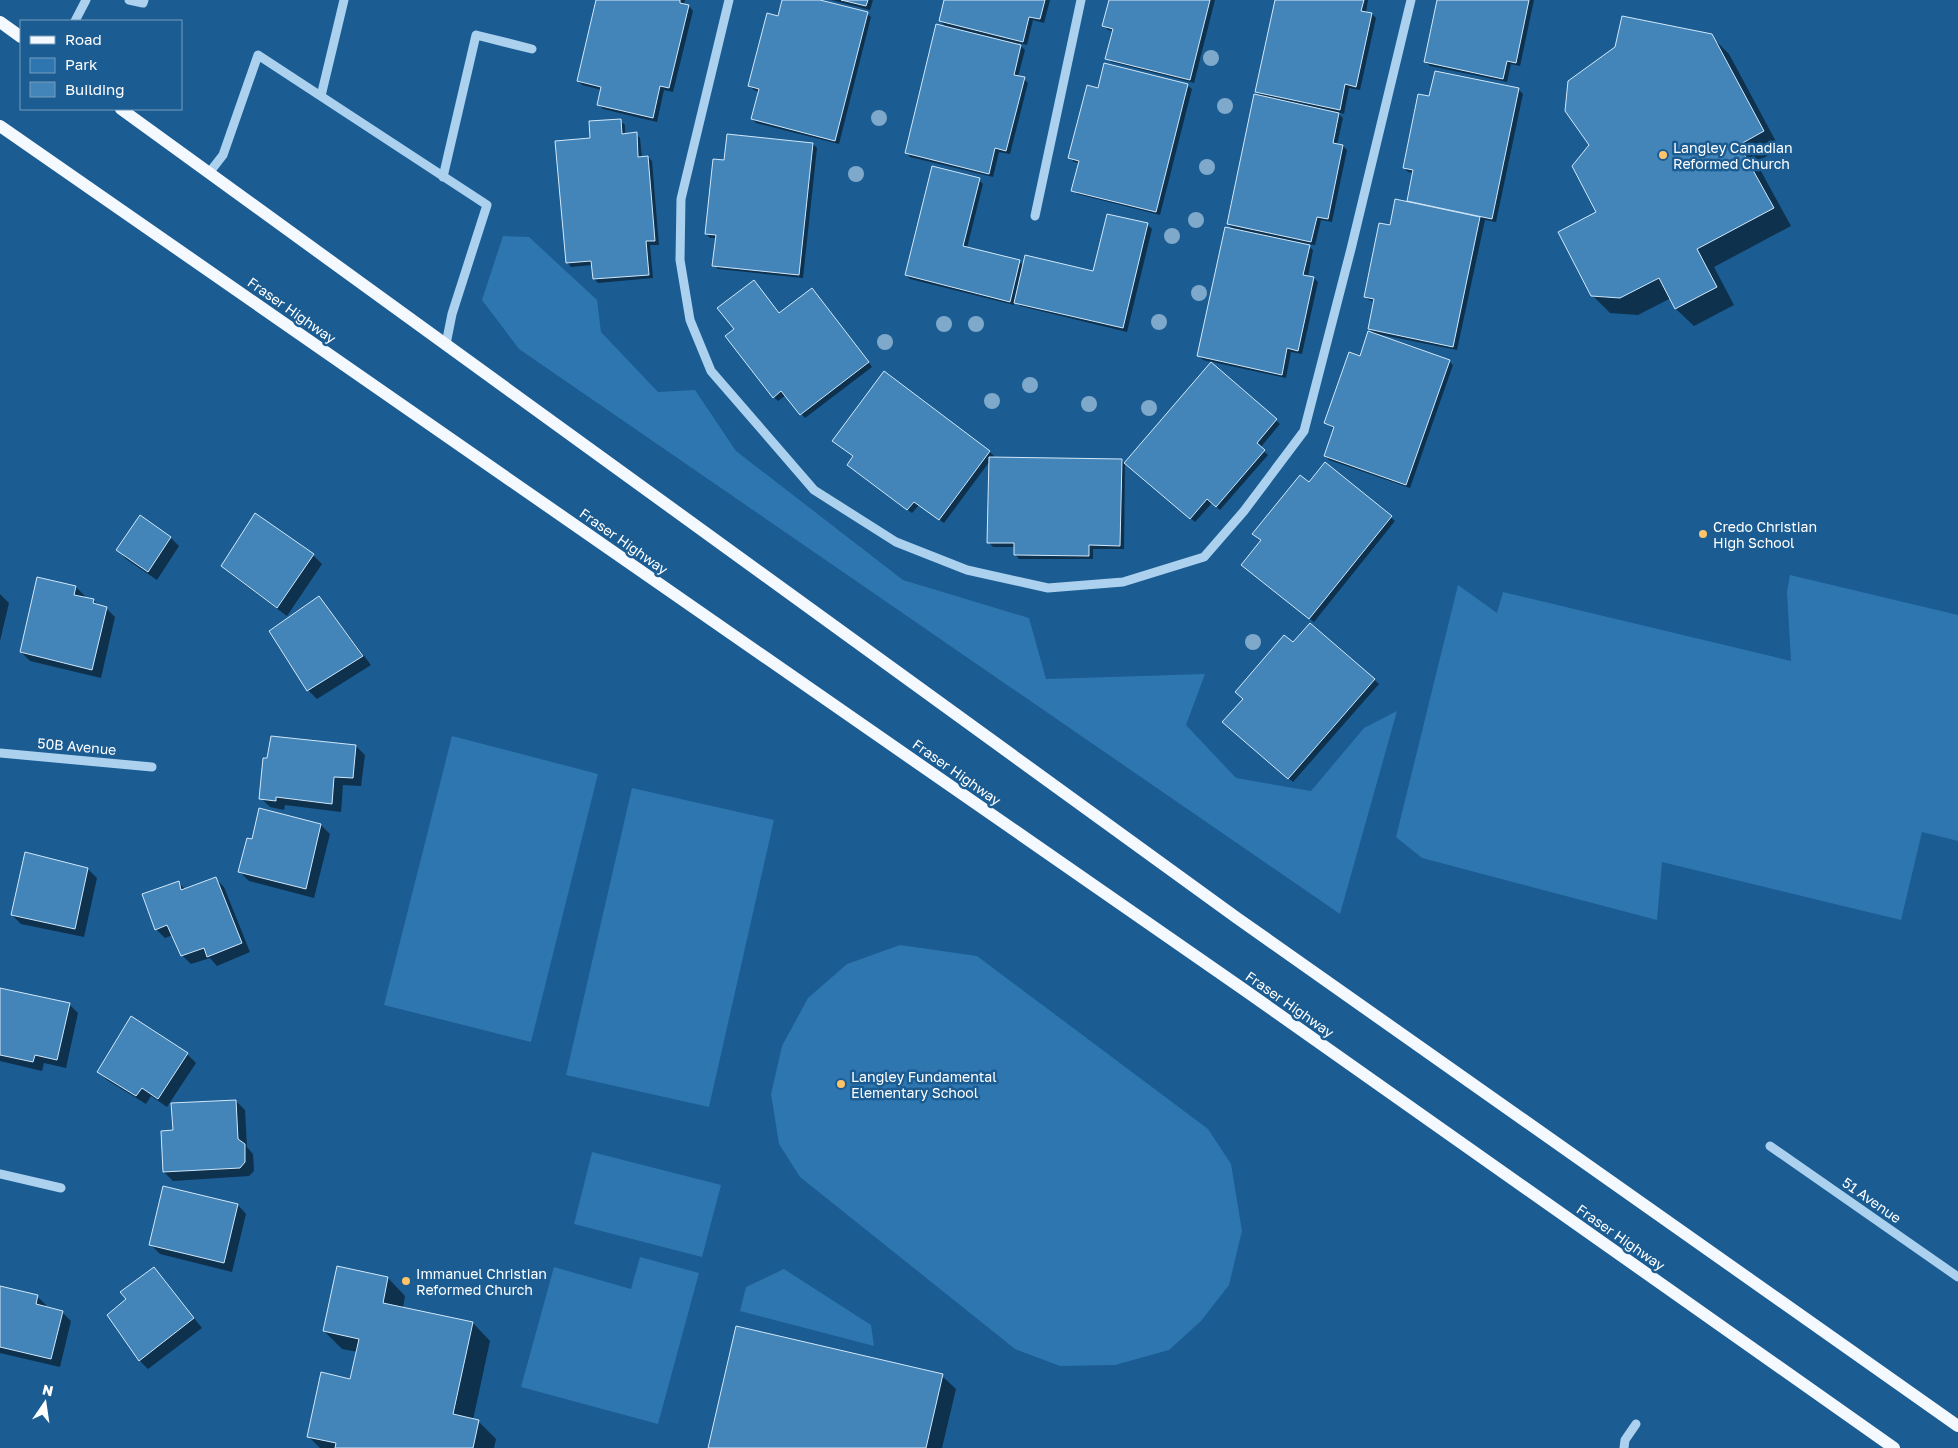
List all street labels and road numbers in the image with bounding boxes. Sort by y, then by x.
street label: Fraser Highway [245,273,340,347]
street label: Fraser Highway [577,504,672,578]
street label: 50B Avenue [37,734,117,758]
street label: Fraser Highway [910,735,1005,809]
street label: Fraser Highway [1243,967,1338,1041]
street label: 51 Avenue [1839,1174,1905,1226]
street label: Fraser Highway [1574,1200,1669,1274]

